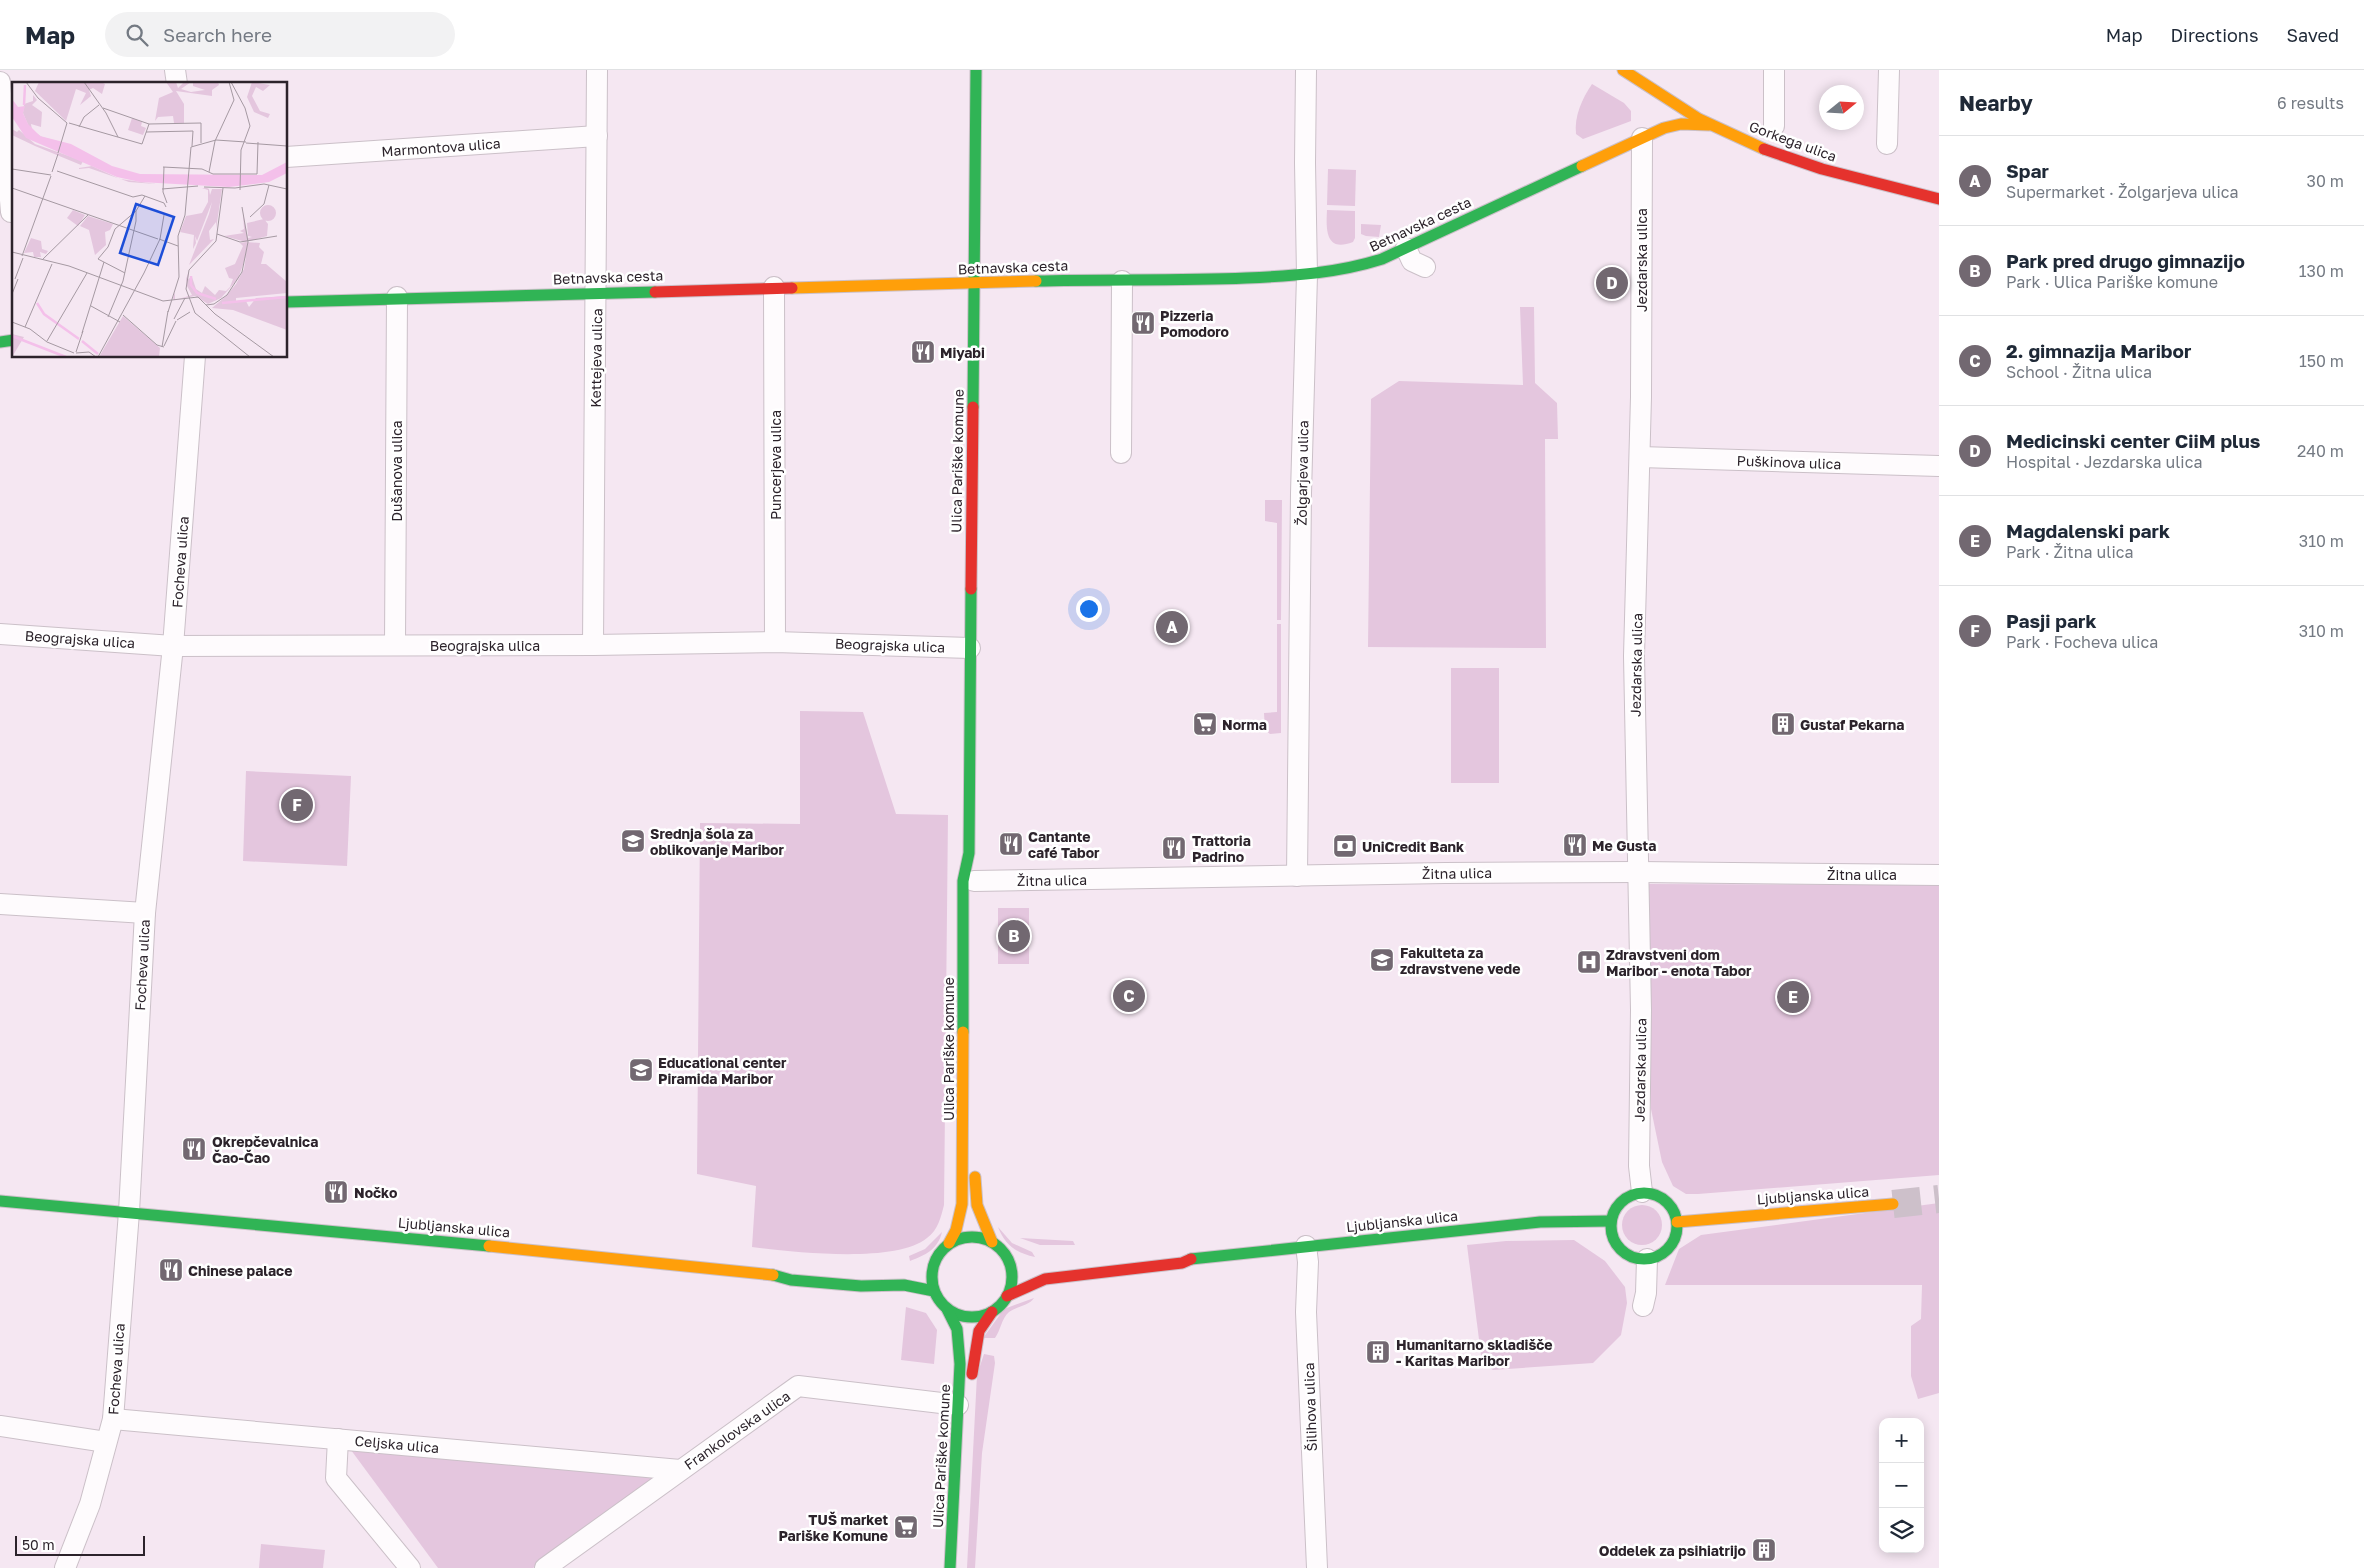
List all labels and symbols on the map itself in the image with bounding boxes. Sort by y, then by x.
inset map [12,82,288,358]
north arrow [1819,85,1864,130]
street label: Gorkega ulica [1747,117,1839,165]
street label: Marmontova ulica [381,134,501,160]
street label: Betnavska cesta [1366,193,1474,255]
street label: Jezdarska ulica [1633,208,1650,312]
street label: Betnavska cesta [958,257,1068,277]
pin: D [1596,264,1628,302]
street label: Betnavska cesta [553,267,663,287]
place label: Pizzeria Pomodoro [1160,307,1229,340]
street label: Kettejeva ulica [587,308,605,408]
restaurant icon: Pizzeria Pomodoro [1130,310,1156,336]
restaurant icon: Miyabi [910,339,936,365]
place label: Miyabi [940,344,985,361]
street label: Ulica Pariške komune [947,389,967,533]
street label: Puncerjeva ulica [767,410,784,520]
street label: Dušanova ulica [388,420,405,522]
street label: Žolgarjeva ulica [1293,420,1311,526]
street label: Puškinova ulica [1736,452,1842,472]
street label: Focheva ulica [168,516,192,608]
your location [1076,596,1102,622]
pin: A [1156,608,1188,646]
street label: Jezdarska ulica [1627,613,1645,717]
street label: Beograjska ulica [24,627,136,651]
street label: Beograjska ulica [835,635,945,655]
street label: Beograjska ulica [430,637,540,654]
supermarket icon: Norma [1192,711,1218,737]
building icon: Gustaf Pekarna [1770,711,1796,737]
place label: Norma [1222,716,1267,733]
place label: Gustaf Pekarna [1800,716,1904,733]
pin: F [281,786,313,824]
place label: Srednja šola za oblikovanje Maribor [650,825,784,858]
school or university icon: Srednja šola za oblikovanje Maribor [620,828,646,854]
place label: Cantante café Tabor [1028,828,1100,861]
restaurant icon: Cantante café Tabor [998,831,1024,857]
place label: Trattoria Padrino [1192,832,1251,865]
restaurant icon: Me Gusta [1562,832,1588,858]
bank icon: UniCredit Bank [1332,833,1358,859]
restaurant icon: Trattoria Padrino [1161,835,1187,861]
place label: Me Gusta [1592,837,1656,854]
place label: UniCredit Bank [1362,838,1464,855]
street label: Žitna ulica [1422,864,1492,882]
street label: Žitna ulica [1827,866,1897,883]
street label: Žitna ulica [1017,871,1087,889]
pin: B [998,917,1030,955]
street label: Focheva ulica [131,919,153,1011]
place label: Fakulteta za zdravstvene vede [1400,944,1520,977]
place label: Zdravstveni dom Maribor - enota Tabor [1606,946,1752,979]
school or university icon: Fakulteta za zdravstvene vede [1369,947,1395,973]
hospital icon: Zdravstveni dom Maribor - enota Tabor [1576,949,1602,975]
street label: Ulica Pariške komune [940,977,957,1121]
pin: C [1113,977,1145,1015]
pin: E [1777,978,1809,1016]
street label: Jezdarska ulica [1631,1018,1649,1122]
place label: Educational center Piramida Maribor [658,1054,787,1087]
school or university icon: Educational center Piramida Maribor [628,1057,654,1083]
place label: Okrepčevalnica Čao-Čao [212,1133,318,1166]
restaurant icon: Okrepčevalnica Čao-Čao [181,1136,207,1162]
restaurant icon: Nočko [323,1179,349,1205]
street label: Ljubljanska ulica [1756,1183,1870,1207]
place label: Nočko [354,1184,397,1201]
street label: Ljubljanska ulica [1345,1207,1459,1235]
street label: Ljubljanska ulica [397,1214,511,1240]
restaurant icon: Chinese palace [158,1257,184,1283]
place label: Chinese palace [188,1262,292,1279]
street label: Focheva ulica [104,1323,128,1415]
place label: Humanitarno skladišče - Karitas Maribor [1396,1336,1553,1369]
building icon: Humanitarno skladišče - Karitas Maribor [1365,1339,1391,1365]
street label: Šilihova ulica [1300,1362,1320,1452]
street label: Ulica Pariške komune [929,1384,953,1528]
street label: Frankolovska ulica [681,1387,793,1473]
street label: Celjska ulica [354,1432,440,1456]
place label: TUŠ market Pariške Komune [778,1511,888,1544]
supermarket icon: TUŠ market Pariške Komune [893,1514,919,1540]
scale bar [15,1533,145,1556]
building icon: Oddelek za psihiatrijo [1751,1537,1777,1563]
place label: Oddelek za psihiatrijo [1599,1542,1746,1559]

